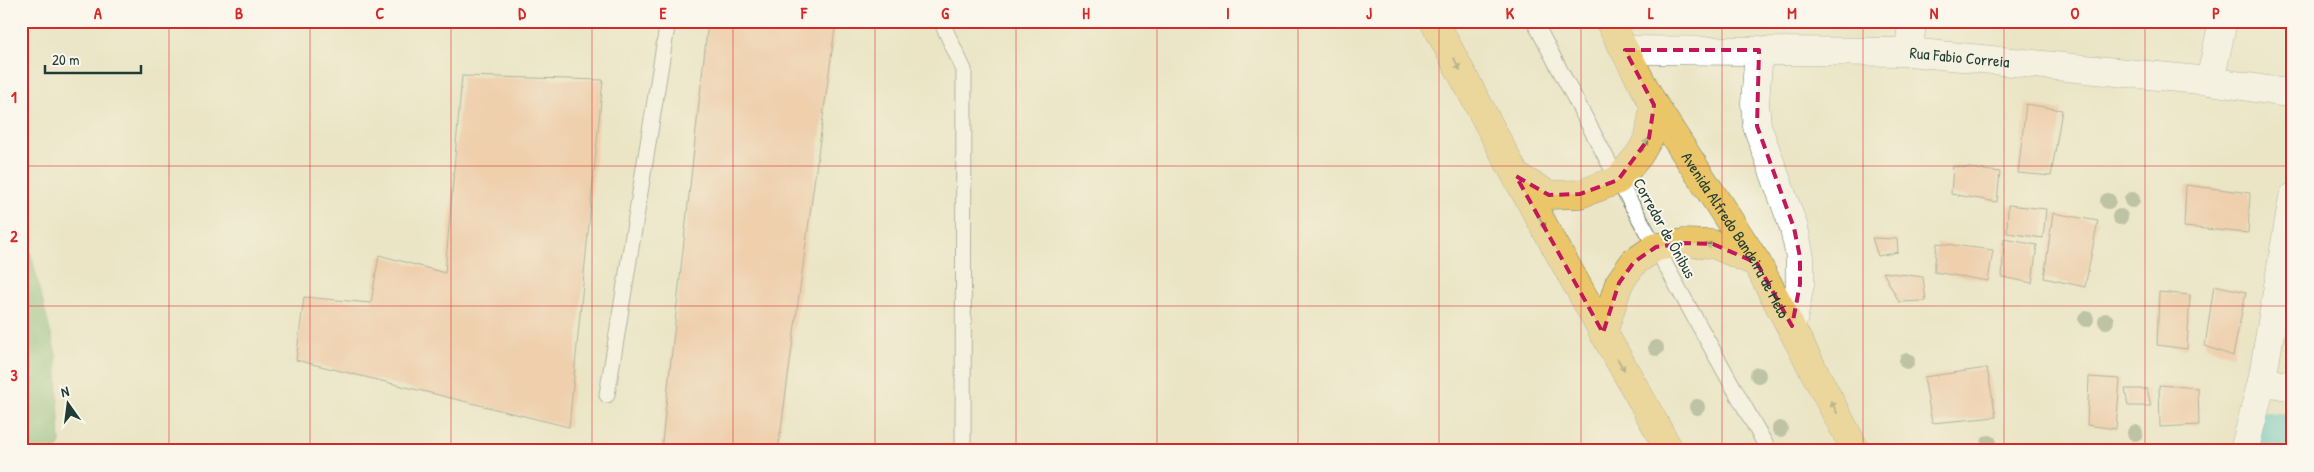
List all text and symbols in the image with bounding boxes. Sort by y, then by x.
text: A [94,2,102,24]
text: B [235,2,243,24]
text: C [376,2,385,24]
text: D [518,2,526,24]
text: E [659,2,667,24]
text: F [800,2,808,24]
text: G [941,2,949,24]
text: H [1082,2,1090,24]
text: I [1226,2,1230,24]
text: J [1366,2,1372,24]
text: K [1506,2,1515,24]
text: L [1648,2,1654,24]
text: M [1787,2,1797,24]
text: N [1930,2,1939,24]
text: O [2071,2,2080,24]
text: P [2212,2,2220,24]
street label: Rua Fabio Correia [1909,41,2011,73]
scale bar [45,42,141,74]
text: 20 m [52,49,79,70]
one-way arrow [1453,57,1461,72]
text: 1 [11,86,17,108]
one-way arrow [1641,138,1649,152]
street label: Avenida Alfredo Bandeira de Melo [1676,148,1795,322]
street label: Corredor de Ônibus [1628,174,1702,282]
one-way arrow [1538,216,1546,230]
text: 2 [10,225,18,247]
one-way arrow [1703,241,1719,249]
one-way arrow [1617,358,1626,372]
text: 3 [10,364,18,386]
north arrow [42,380,92,430]
text: N [59,381,71,401]
one-way arrow [1830,400,1838,415]

